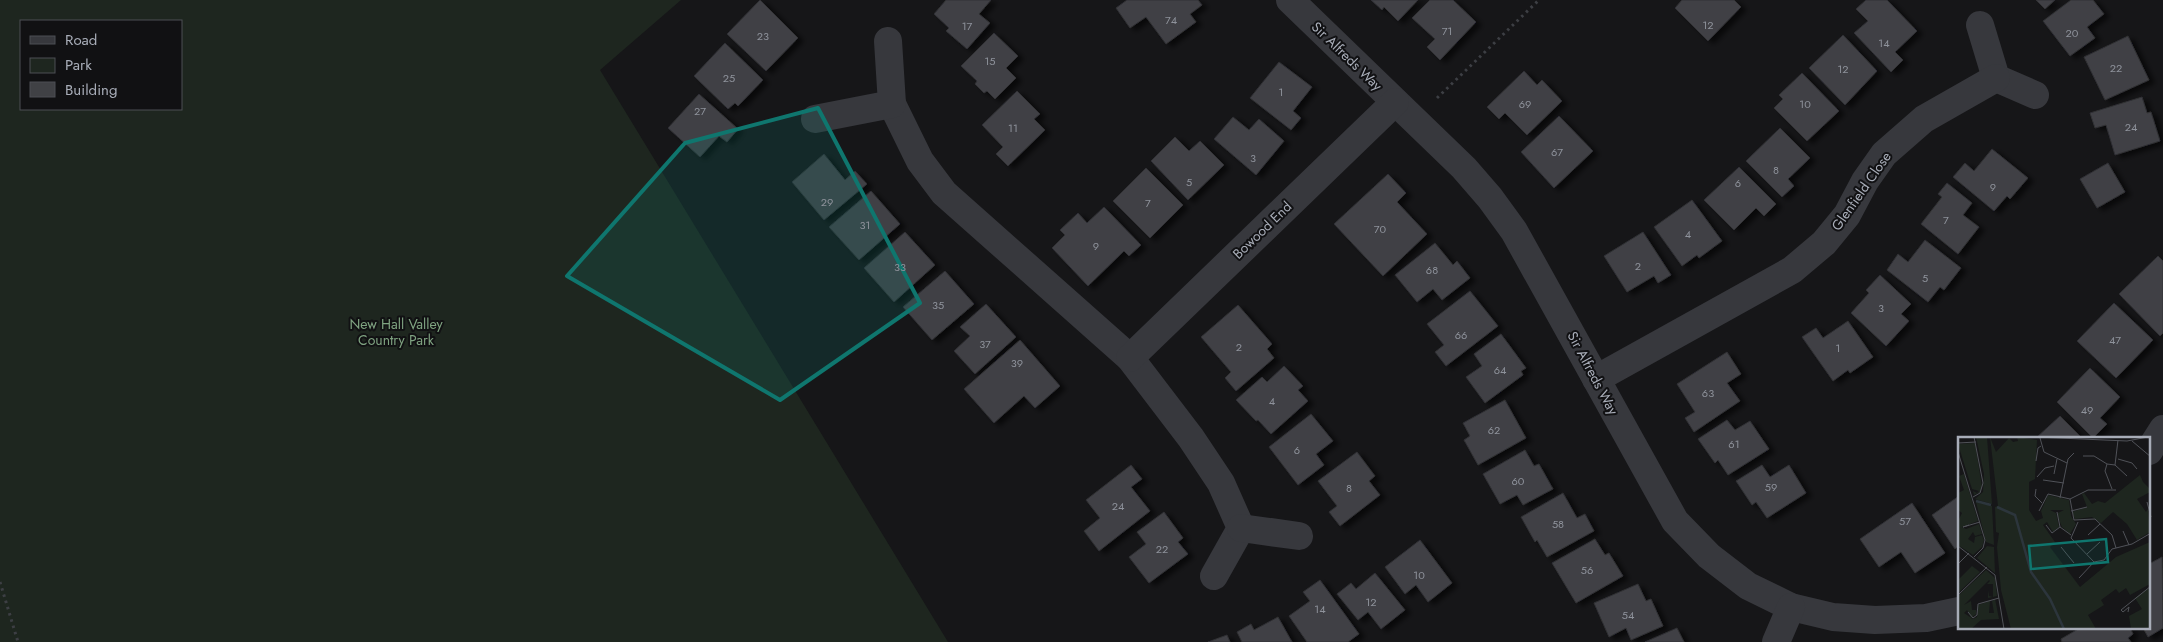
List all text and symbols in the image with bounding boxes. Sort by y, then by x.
house number: 74 [1165,12,1178,28]
street label: Sir Alfreds Way [1307,17,1388,96]
house number: 12 [1702,17,1714,33]
house number: 17 [962,18,973,34]
legend [20,20,182,110]
house number: 71 [1442,23,1452,39]
house number: 20 [2066,25,2079,41]
house number: 23 [757,28,769,44]
text: Road [65,29,97,51]
house number: 14 [1878,35,1890,51]
house number: 15 [984,53,996,69]
text: Park [65,54,92,76]
house number: 22 [2110,60,2122,76]
house number: 12 [1837,61,1849,77]
house number: 25 [723,70,735,86]
text: Building [65,79,117,101]
house number: 1 [1279,84,1283,100]
house number: 69 [1519,96,1531,112]
house number: 10 [1799,96,1811,112]
house number: 27 [694,103,706,119]
house number: 24 [2125,119,2138,135]
house number: 11 [1008,120,1018,136]
house number: 67 [1551,144,1563,160]
street label: Glenfield Close [1826,148,1896,234]
house number: 3 [1250,150,1256,166]
house number: 8 [1773,162,1779,178]
house number: 5 [1186,174,1192,190]
house number: 6 [1735,175,1741,191]
house number: 9 [1990,179,1996,195]
house number: 29 [821,194,833,210]
house number: 7 [1145,195,1151,211]
street label: Bowood End [1228,197,1296,263]
house number: 7 [1943,212,1949,228]
house number: 31 [860,217,870,233]
house number: 70 [1374,221,1387,237]
house number: 4 [1685,226,1692,242]
house number: 9 [1093,238,1099,254]
house number: 2 [1635,258,1641,274]
house number: 33 [894,259,906,275]
house number: 68 [1426,262,1438,278]
house number: 5 [1922,270,1928,286]
house number: 35 [932,297,944,313]
house number: 3 [1878,300,1884,316]
park label: New Hall Valley Country Park [349,314,443,350]
house number: 66 [1455,327,1467,343]
street label: Sir Alfreds Way [1563,328,1624,419]
house number: 47 [2109,332,2121,348]
house number: 37 [979,336,991,352]
house number: 2 [1236,339,1242,355]
house number: 1 [1836,340,1840,356]
house number: 39 [1011,355,1023,371]
house number: 64 [1494,362,1507,378]
house number: 63 [1702,385,1714,401]
house number: 4 [1269,393,1276,409]
house number: 49 [2081,402,2093,418]
house number: 62 [1488,422,1500,438]
house number: 61 [1728,436,1740,452]
inset map [1958,437,2150,630]
house number: 6 [1294,442,1300,458]
house number: 60 [1512,473,1525,489]
house number: 59 [1765,479,1777,495]
house number: 8 [1346,480,1352,496]
house number: 24 [1112,498,1125,514]
house number: 57 [1899,513,1911,529]
house number: 58 [1552,516,1564,532]
house number: 22 [1156,541,1168,557]
house number: 56 [1581,562,1593,578]
house number: 10 [1413,567,1425,583]
house number: 12 [1365,594,1377,610]
house number: 14 [1314,601,1326,617]
house number: 54 [1622,607,1635,623]

